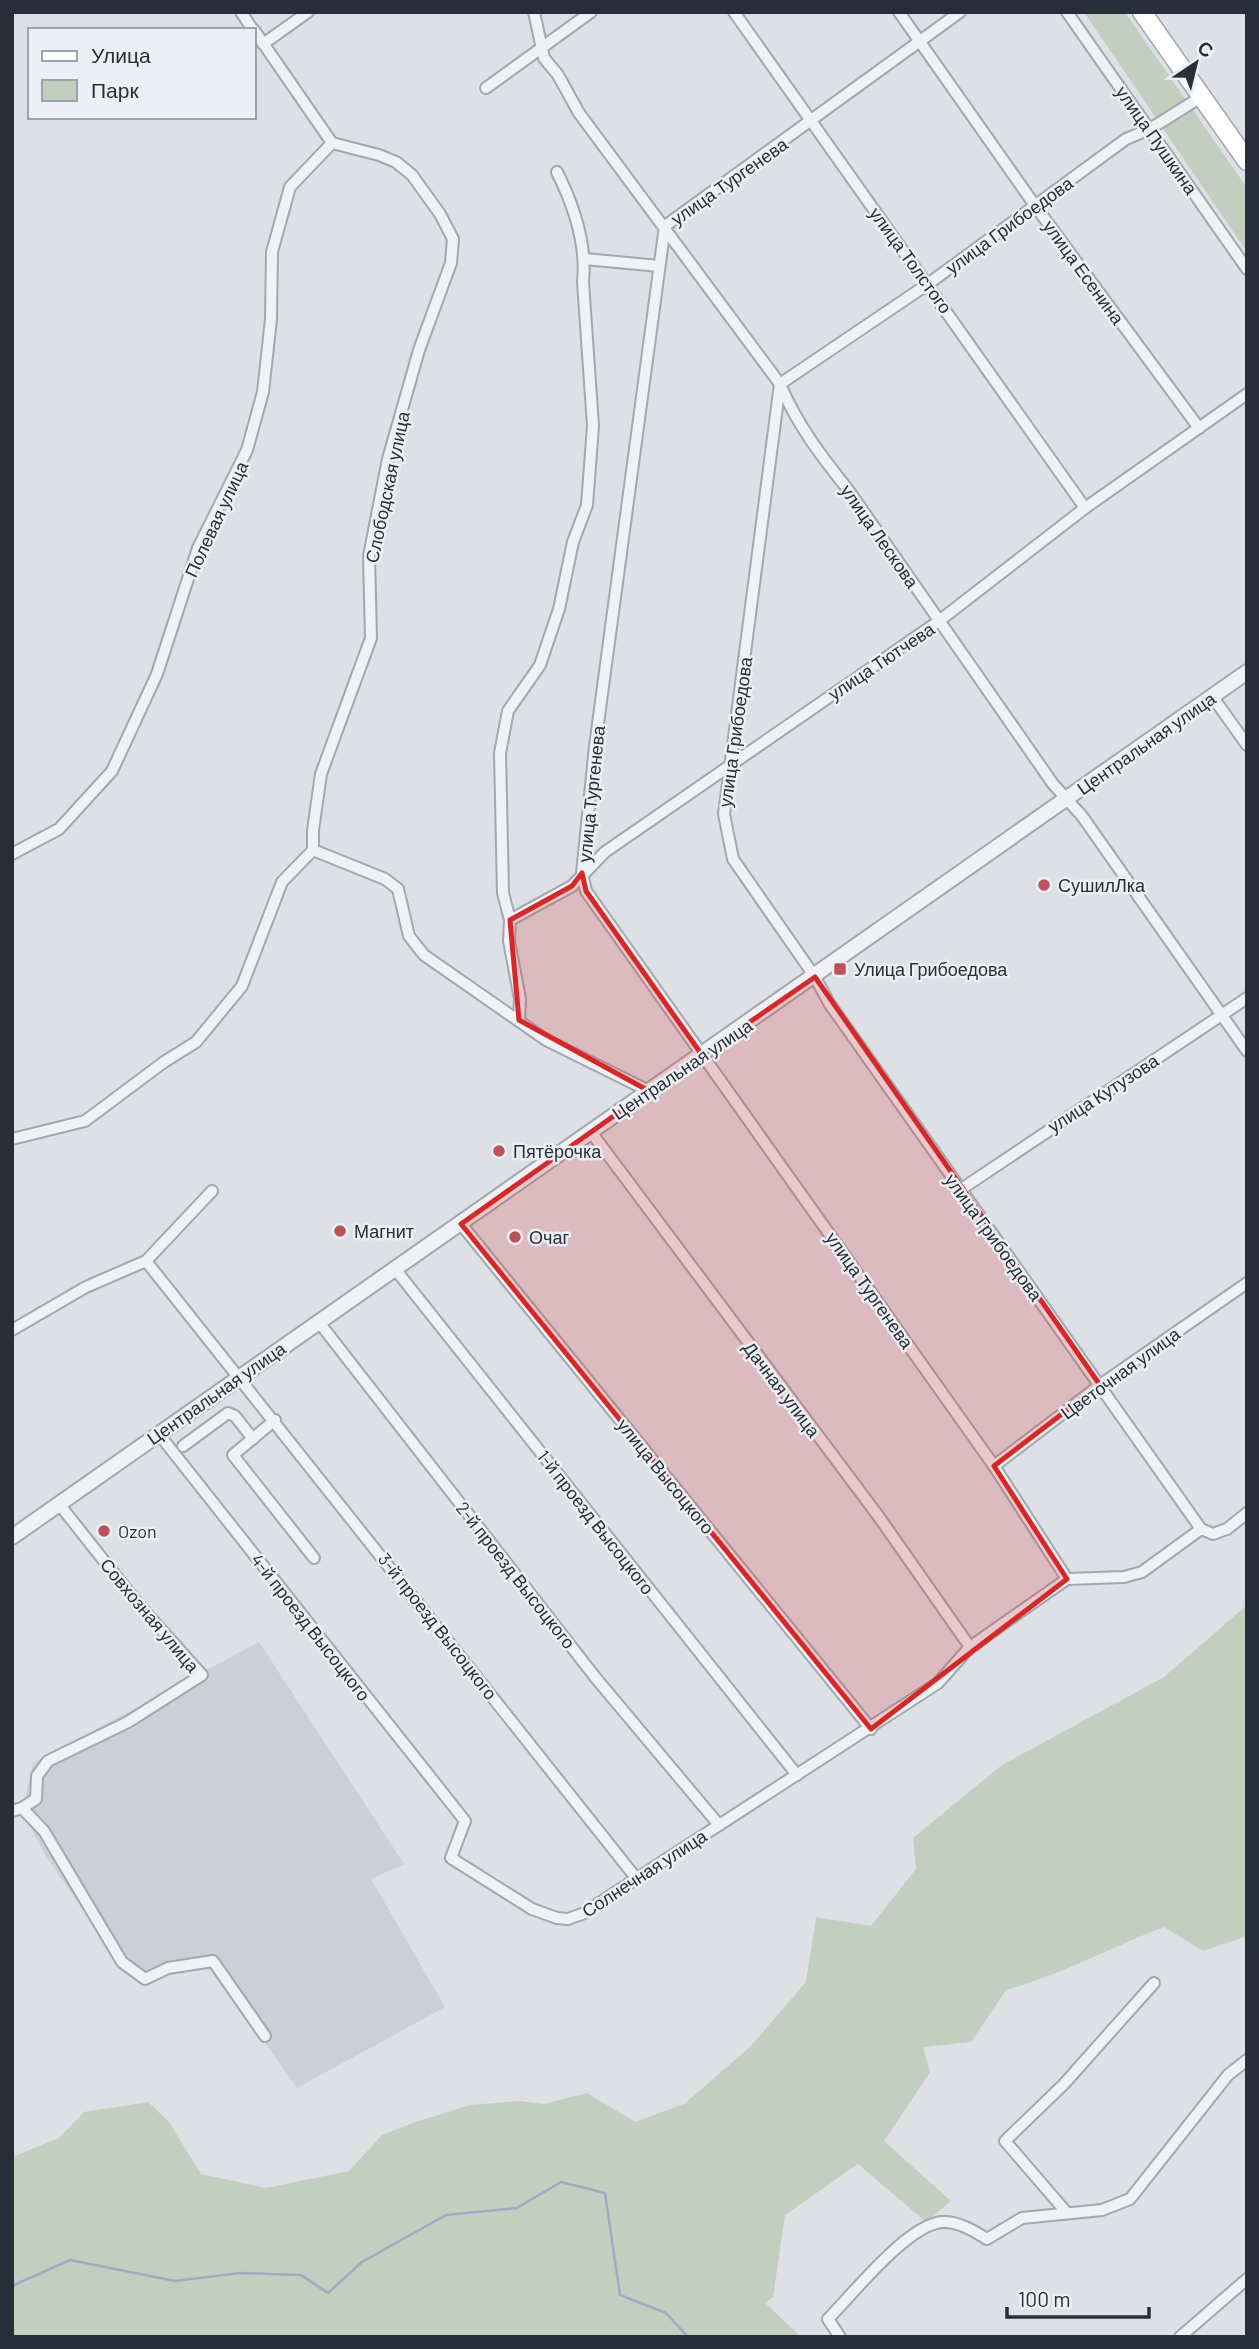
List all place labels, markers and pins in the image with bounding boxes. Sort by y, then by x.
place label: СушилЛка [1058,874,1146,896]
marker: СушилЛка [1036,877,1052,893]
place label: Улица Грибоедова [854,958,1008,980]
marker: Улица Грибоедова [832,961,848,977]
place label: Пятёрочка [513,1140,602,1162]
marker: Пятёрочка [491,1143,507,1159]
place label: Магнит [354,1220,414,1242]
marker: Магнит [332,1223,348,1239]
place label: Очаг [529,1226,569,1248]
marker: Очаг [507,1229,523,1245]
place label: Ozon [118,1520,157,1542]
marker: Ozon [96,1523,112,1539]

